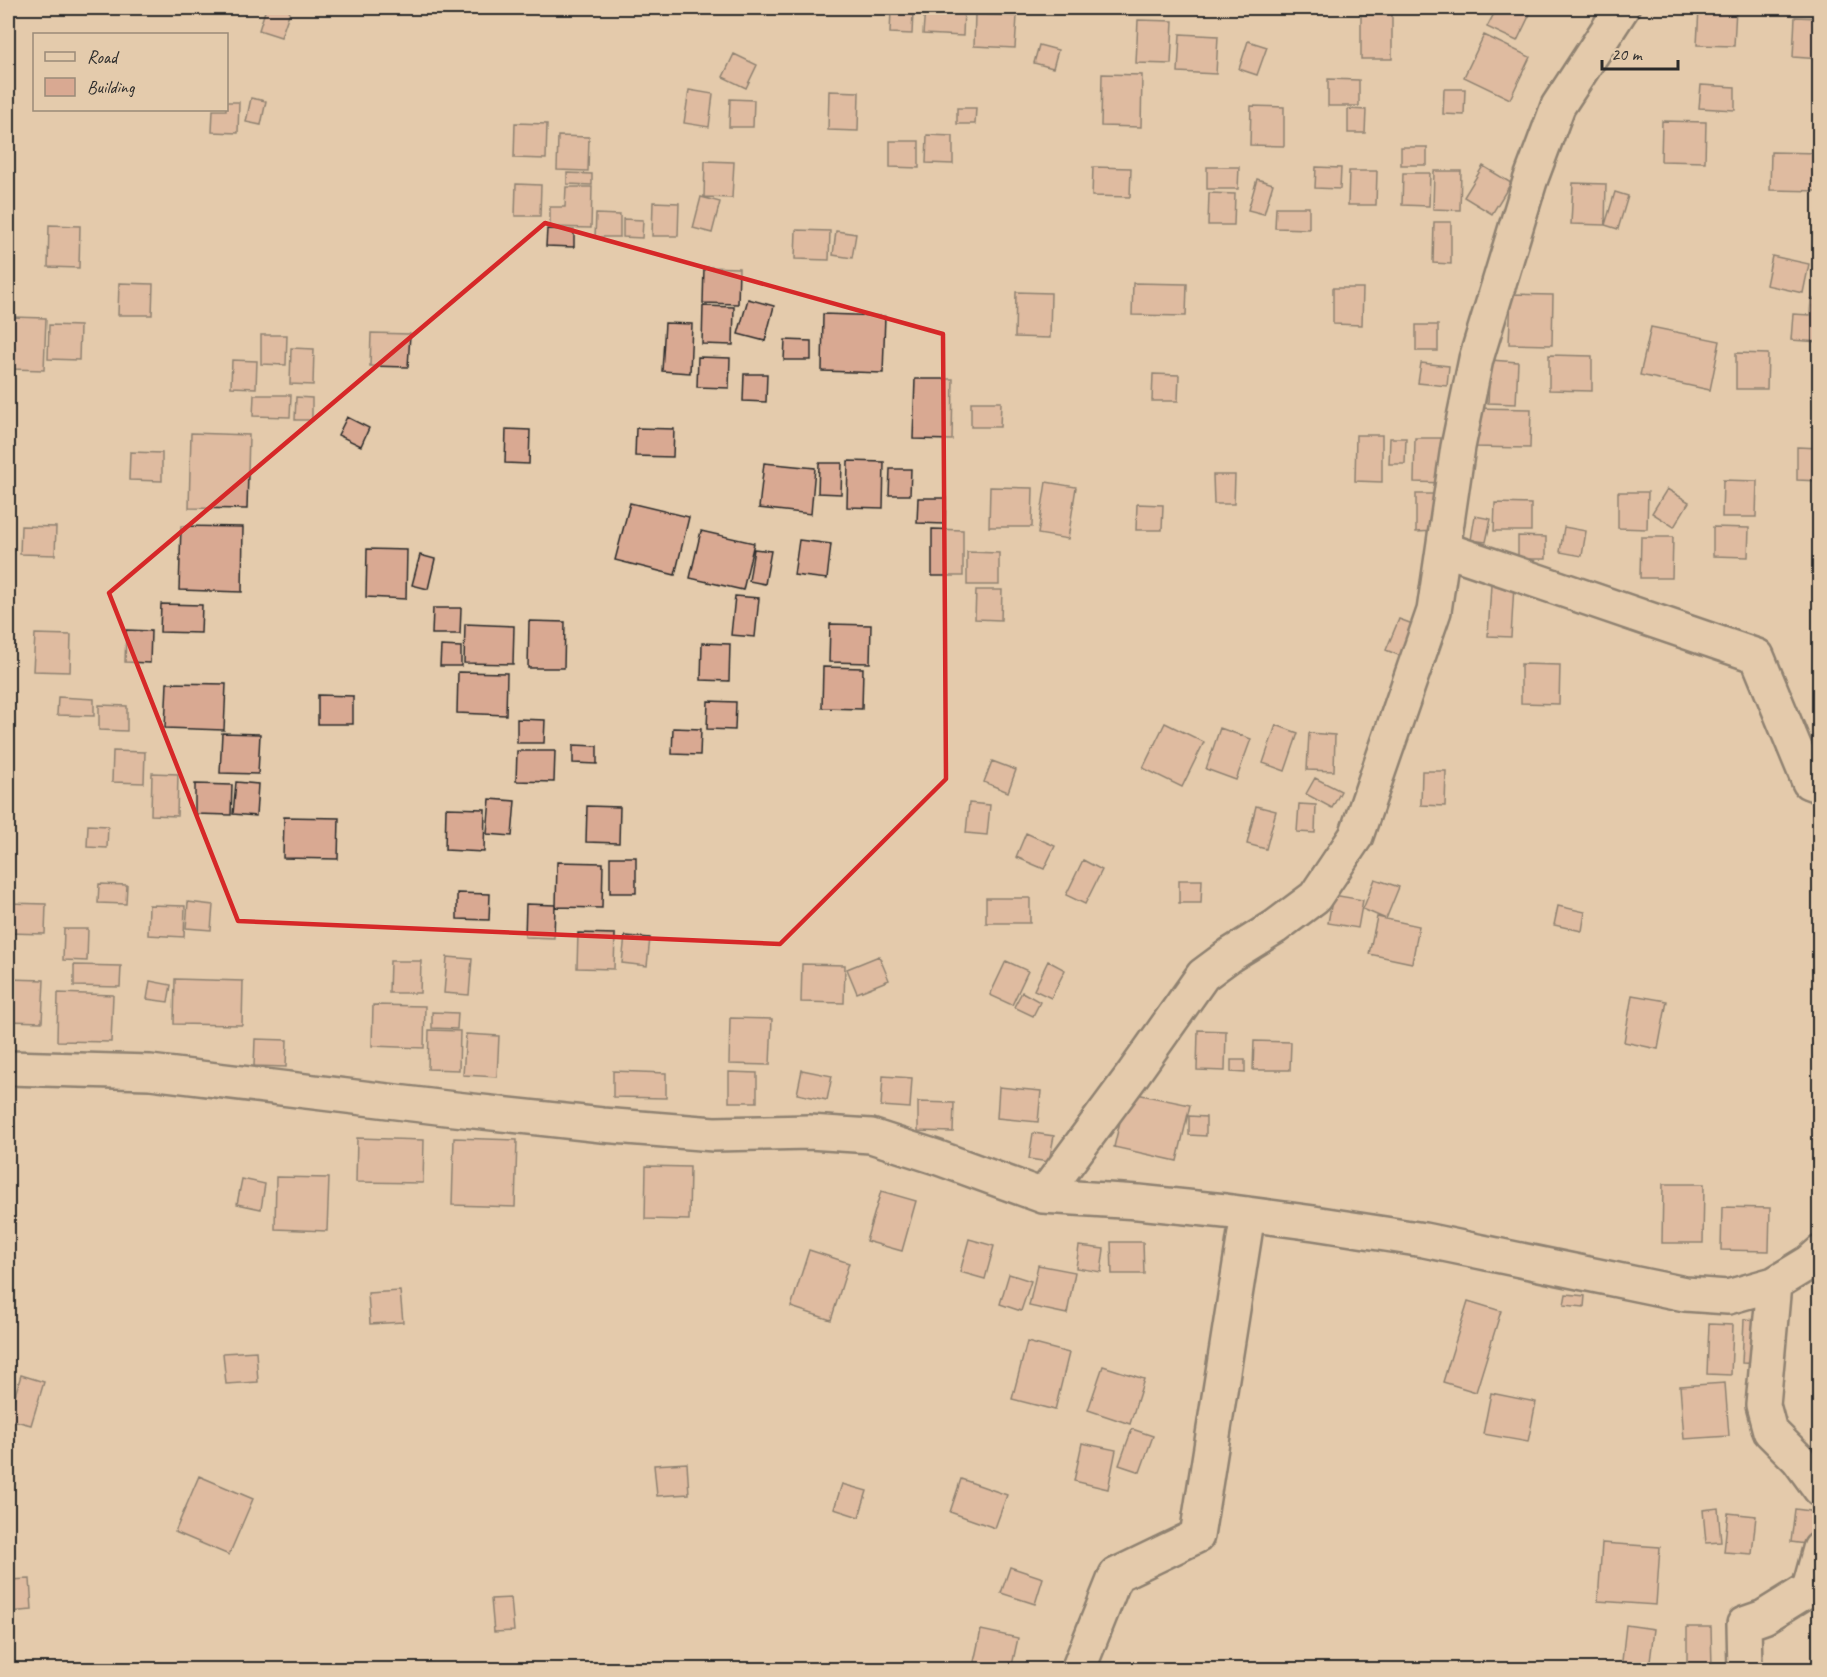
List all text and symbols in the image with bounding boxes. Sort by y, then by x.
legend [33,33,228,111]
scale bar [1602,33,1678,71]
text: 20 m [1611,43,1644,65]
text: Road [87,46,120,68]
text: Building [87,76,136,98]

